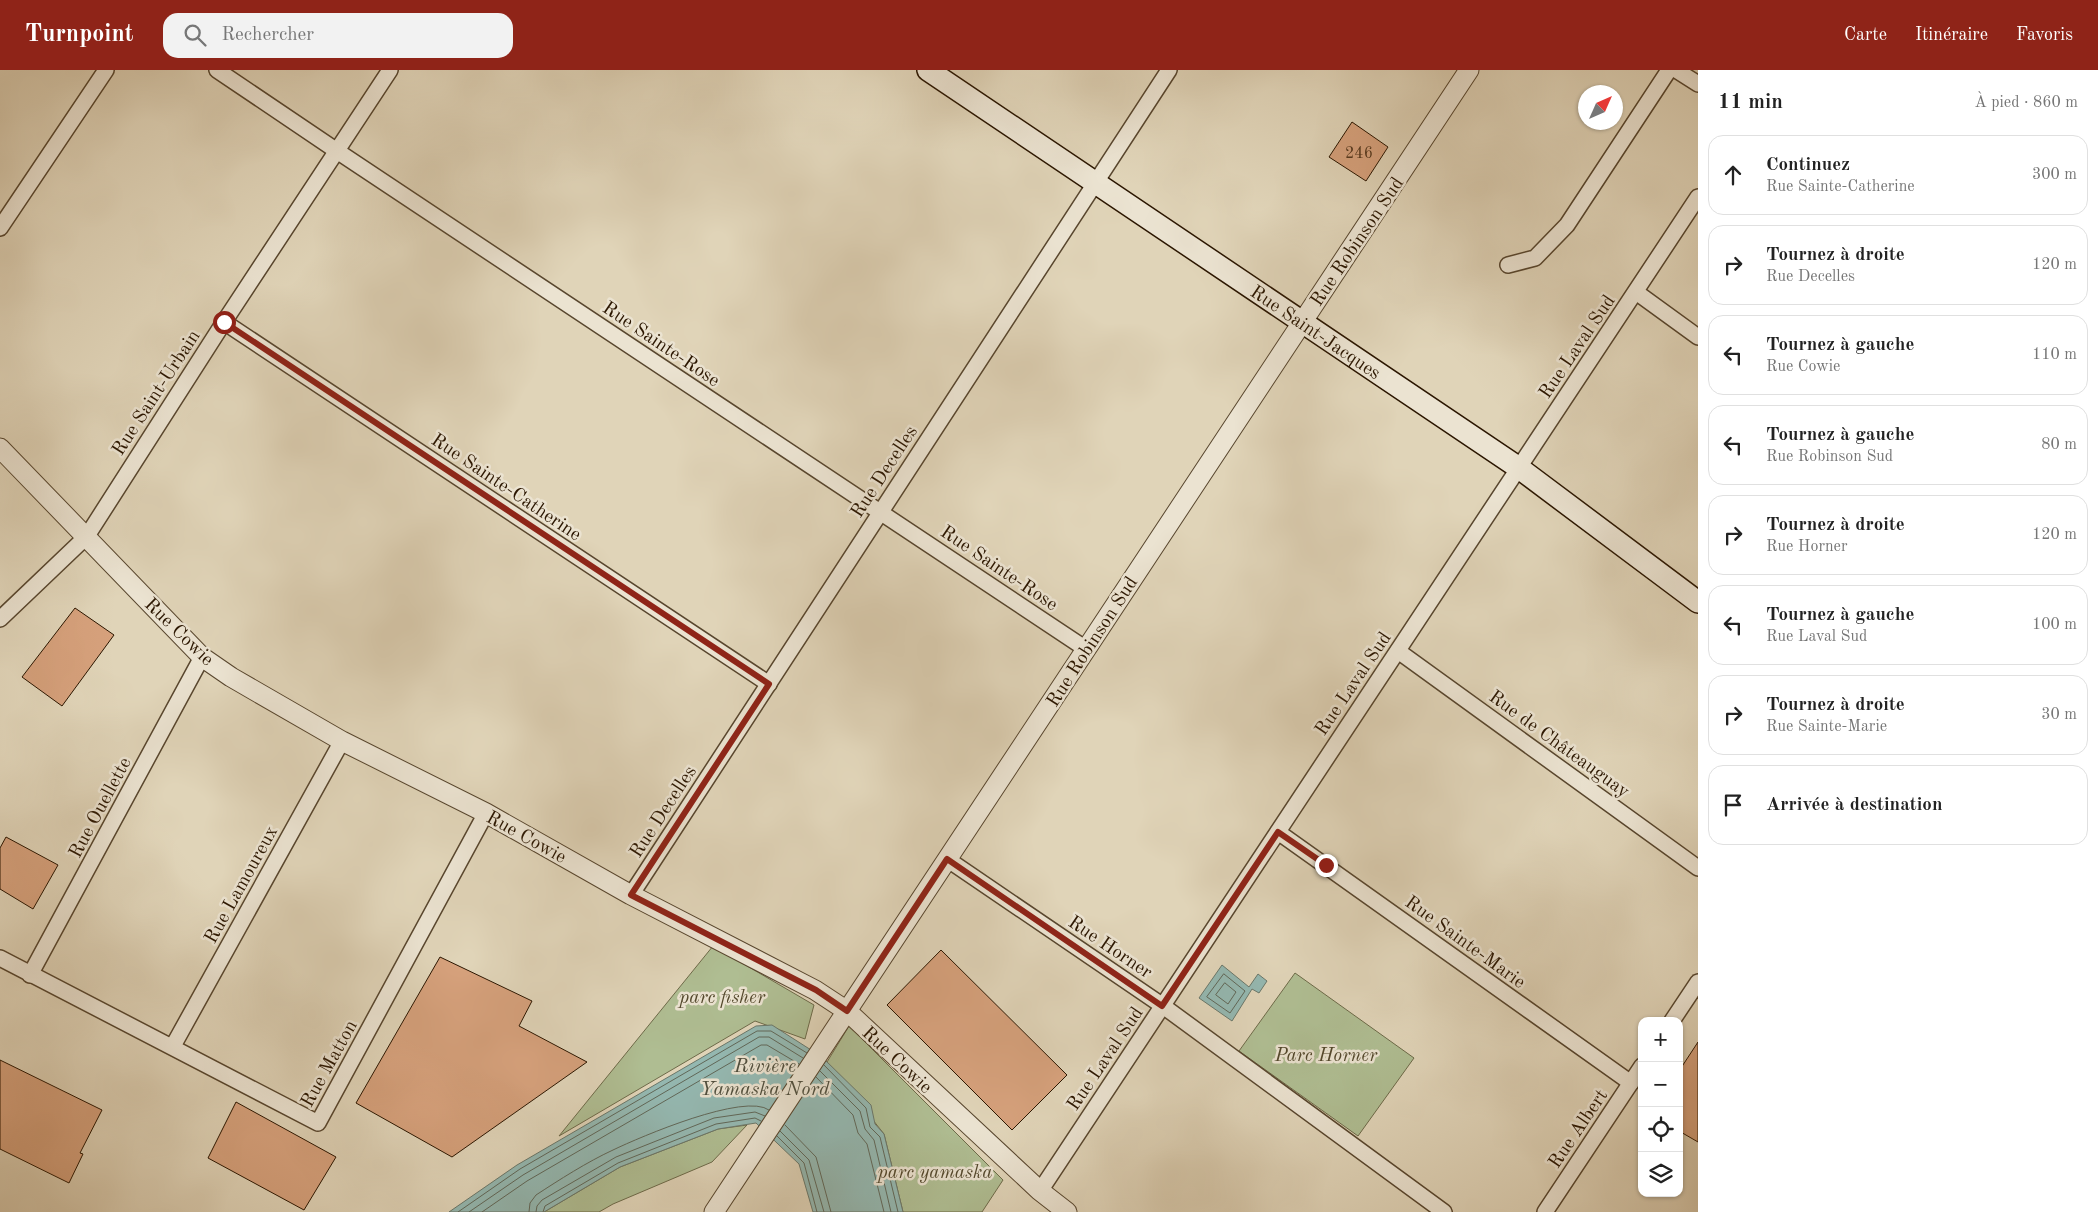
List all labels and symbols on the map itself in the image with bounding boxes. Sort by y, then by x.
north arrow [1578,85,1623,130]
house number: 246 [1345,146,1373,162]
street label: Rue Robinson Sud [1308,174,1408,310]
street label: Rue Saint-Jacques [1246,283,1383,384]
street label: Rue Laval Sud [1537,292,1620,403]
street label: Rue Sainte-Rose [599,299,723,391]
route start [213,311,236,334]
street label: Rue Saint-Urbain [110,327,205,459]
street label: Rue Decelles [848,423,922,522]
street label: Rue Sainte-Catherine [427,431,584,545]
street label: Rue Sainte-Rose [937,523,1061,615]
street label: Rue Robinson Sud [1044,574,1142,711]
street label: Rue Cowie [140,595,217,670]
street label: Rue Laval Sud [1313,629,1396,740]
street label: Rue de Châteauguay [1485,688,1632,802]
street label: Rue Ouellette [67,755,136,862]
street label: Rue Decelles [627,763,701,862]
street label: Rue Cowie [483,808,569,868]
street label: Rue Lamoureux [202,823,282,947]
route end [1315,854,1338,877]
street label: Rue Sainte-Marie [1401,893,1528,993]
street label: Rue Horner [1064,913,1155,983]
park label: parc fisher [677,989,766,1008]
street label: Rue Laval Sud [1065,1004,1148,1115]
street label: Rue Matton [299,1018,362,1111]
street label: Rue Cowie [858,1024,935,1098]
park label: Parc Horner [1274,1047,1378,1066]
water label: Rivière Yamaska Nord [700,1057,830,1100]
street label: Rue Albert [1546,1087,1612,1172]
park label: parc yamaska [876,1164,992,1183]

